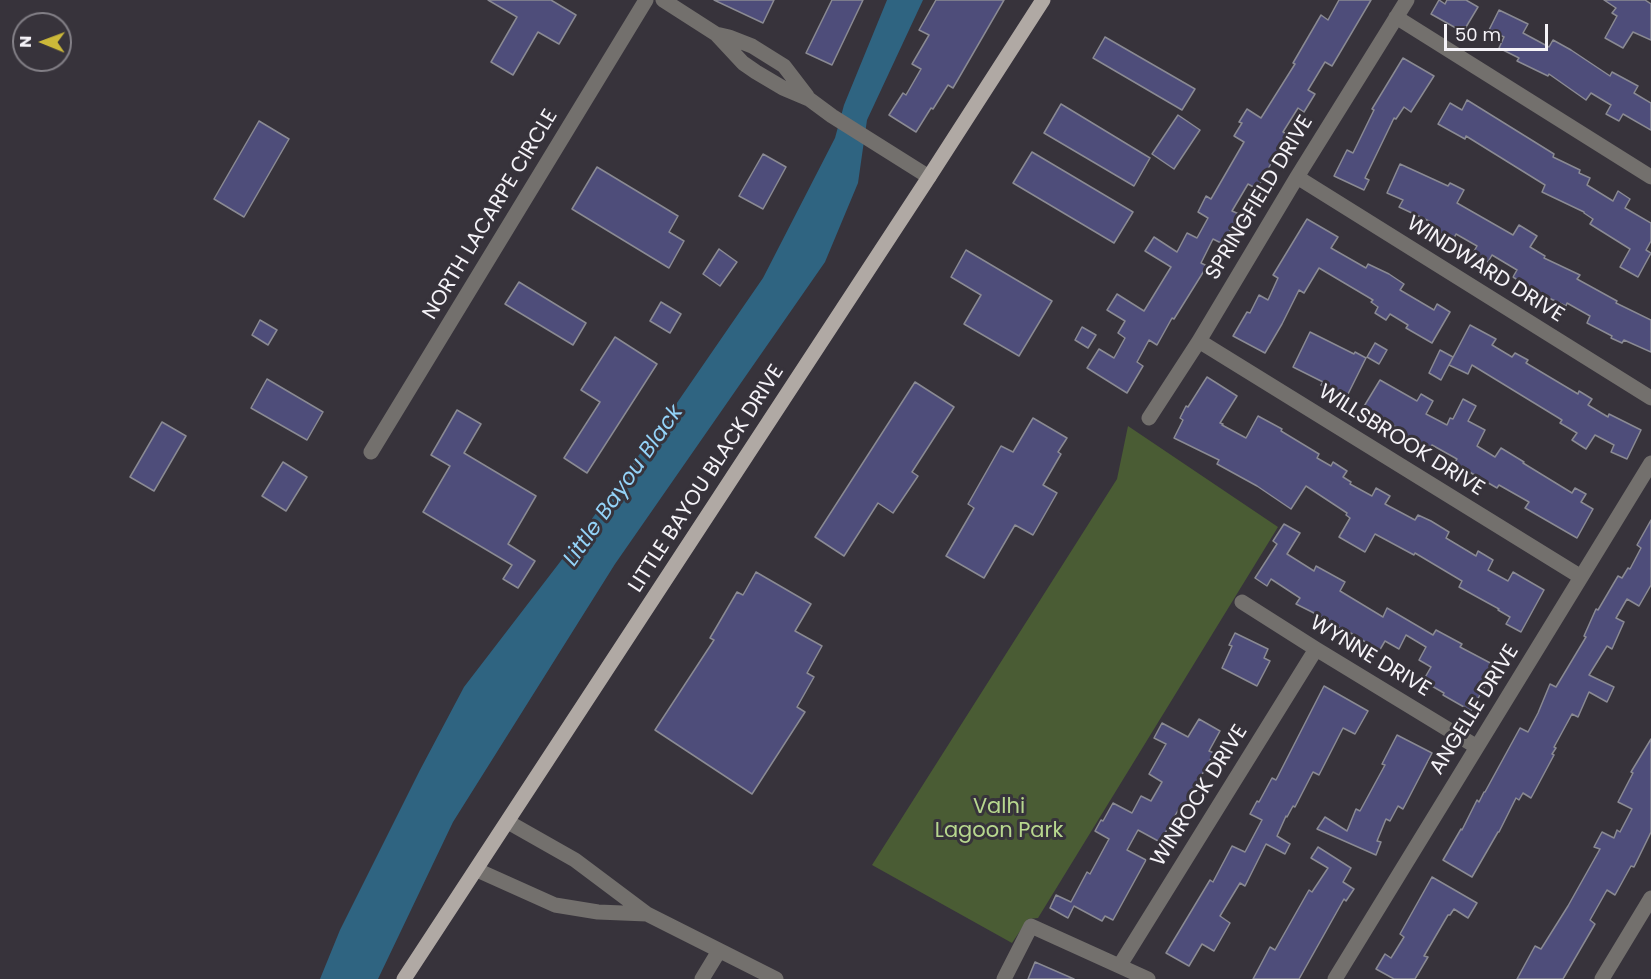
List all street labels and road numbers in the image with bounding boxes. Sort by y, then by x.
street label: NORTH LACARPE CIRCLE [418,105,564,325]
street label: SPRINGFIELD DRIVE [1201,111,1319,285]
street label: WINDWARD DRIVE [1402,211,1568,329]
street label: LITTLE BAYOU BLACK DRIVE [624,360,790,598]
street label: WILLSBROOK DRIVE [1313,380,1489,502]
street label: WYNNE DRIVE [1305,611,1435,703]
street label: ANGELLE DRIVE [1425,640,1525,780]
street label: WINROCK DRIVE [1146,721,1254,871]

